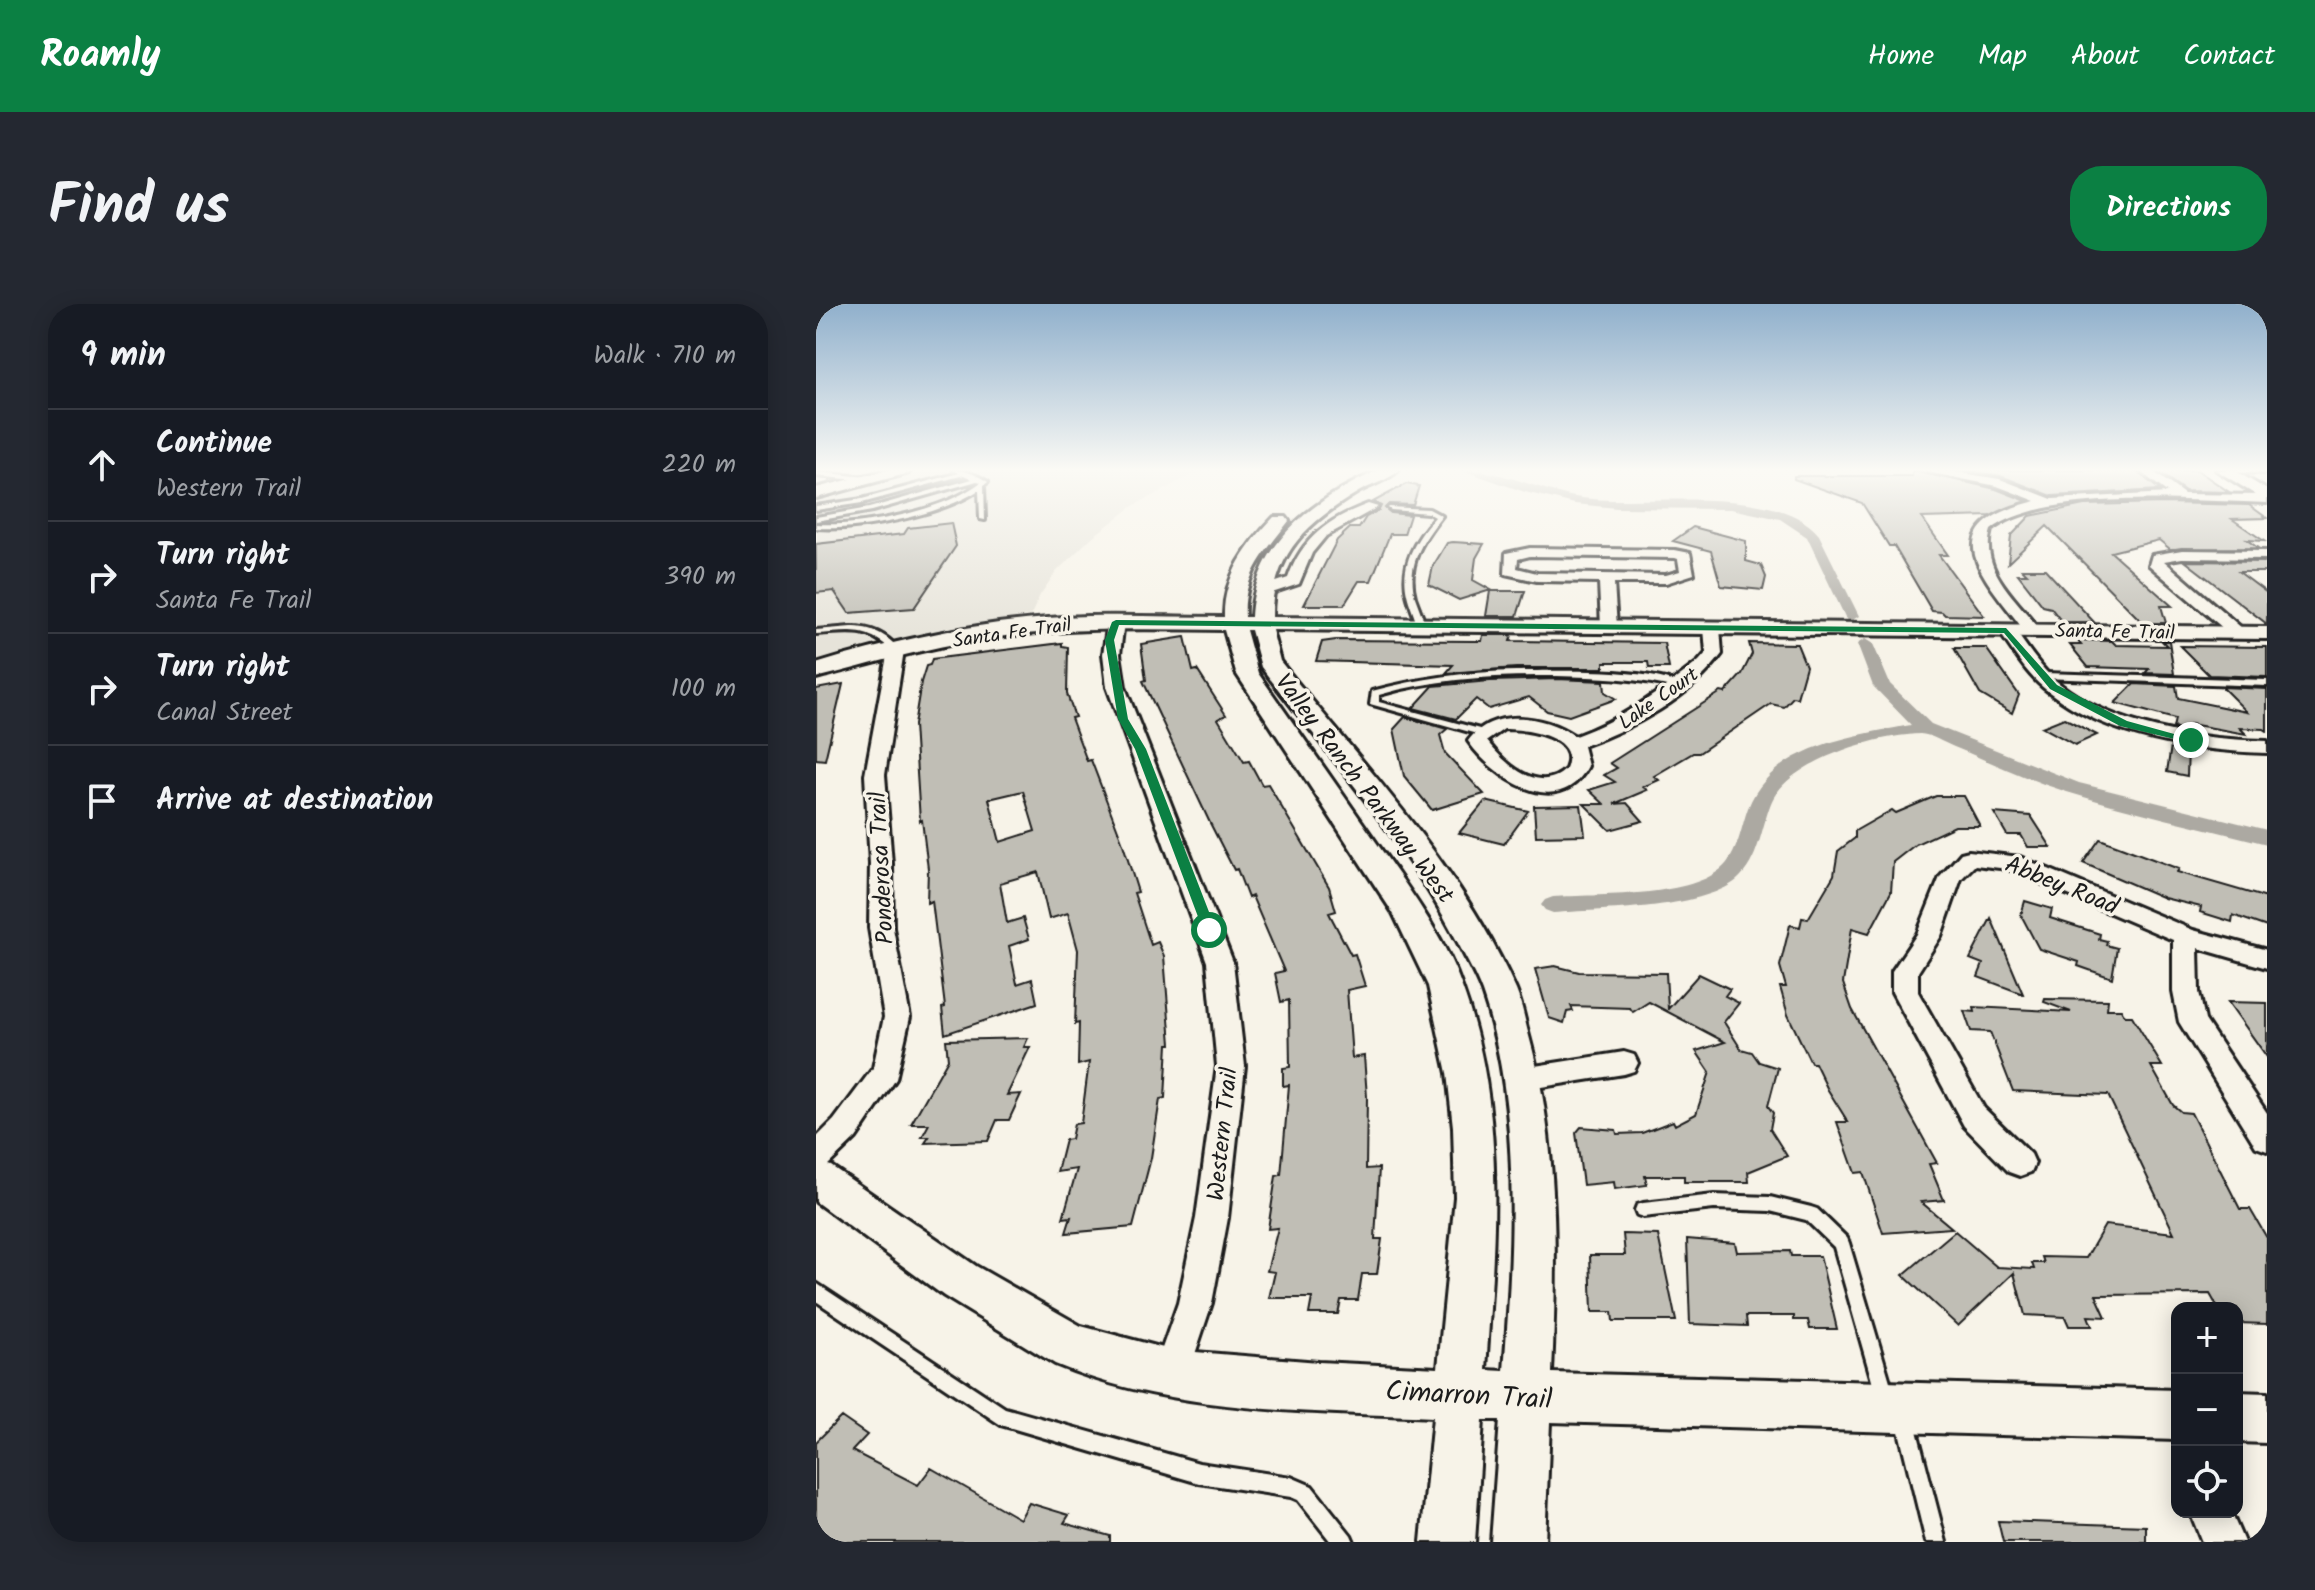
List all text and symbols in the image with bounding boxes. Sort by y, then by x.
text: Roamly [40,26,161,86]
text: Home [1868,34,1934,79]
text: Map [1978,34,2027,79]
text: About [2071,34,2139,79]
text: Contact [2183,34,2275,79]
text: Find us [48,163,229,253]
button: Directions [2070,166,2267,251]
text: 9 min [80,329,166,383]
text: Walk · 710 m [594,335,736,377]
text: Continue [156,420,272,468]
icon: ahead [80,443,124,487]
text: 220 m [662,444,736,486]
text: Western Trail [156,468,301,510]
text: Turn right [156,532,289,580]
icon: right [80,555,124,599]
text: 390 m [664,556,736,598]
text: Santa Fe Trail [156,580,312,622]
street label: Santa Fe Trail [951,610,1074,658]
street label: Santa Fe Trail [2055,616,2175,650]
text: Turn right [156,644,289,692]
street label: Lake Court [1612,660,1706,739]
street label: Valley Ranch Parkway West [1264,666,1464,913]
icon: right [80,667,124,711]
text: 100 m [671,668,736,710]
text: Canal Street [156,692,293,734]
route end [2173,722,2209,758]
text: Arrive at destination [156,777,433,825]
icon: arrive [80,779,124,823]
street label: Ponderosa Trail [859,790,906,945]
street label: Abbey Road [1999,846,2125,927]
route start [1191,912,1227,948]
street label: Western Trail [1197,1065,1250,1203]
map controls [2171,1302,2243,1518]
button: + [2171,1302,2243,1374]
street label: Cimarron Trail [1384,1370,1554,1423]
button: − [2171,1374,2243,1446]
button: locate [2171,1446,2243,1518]

